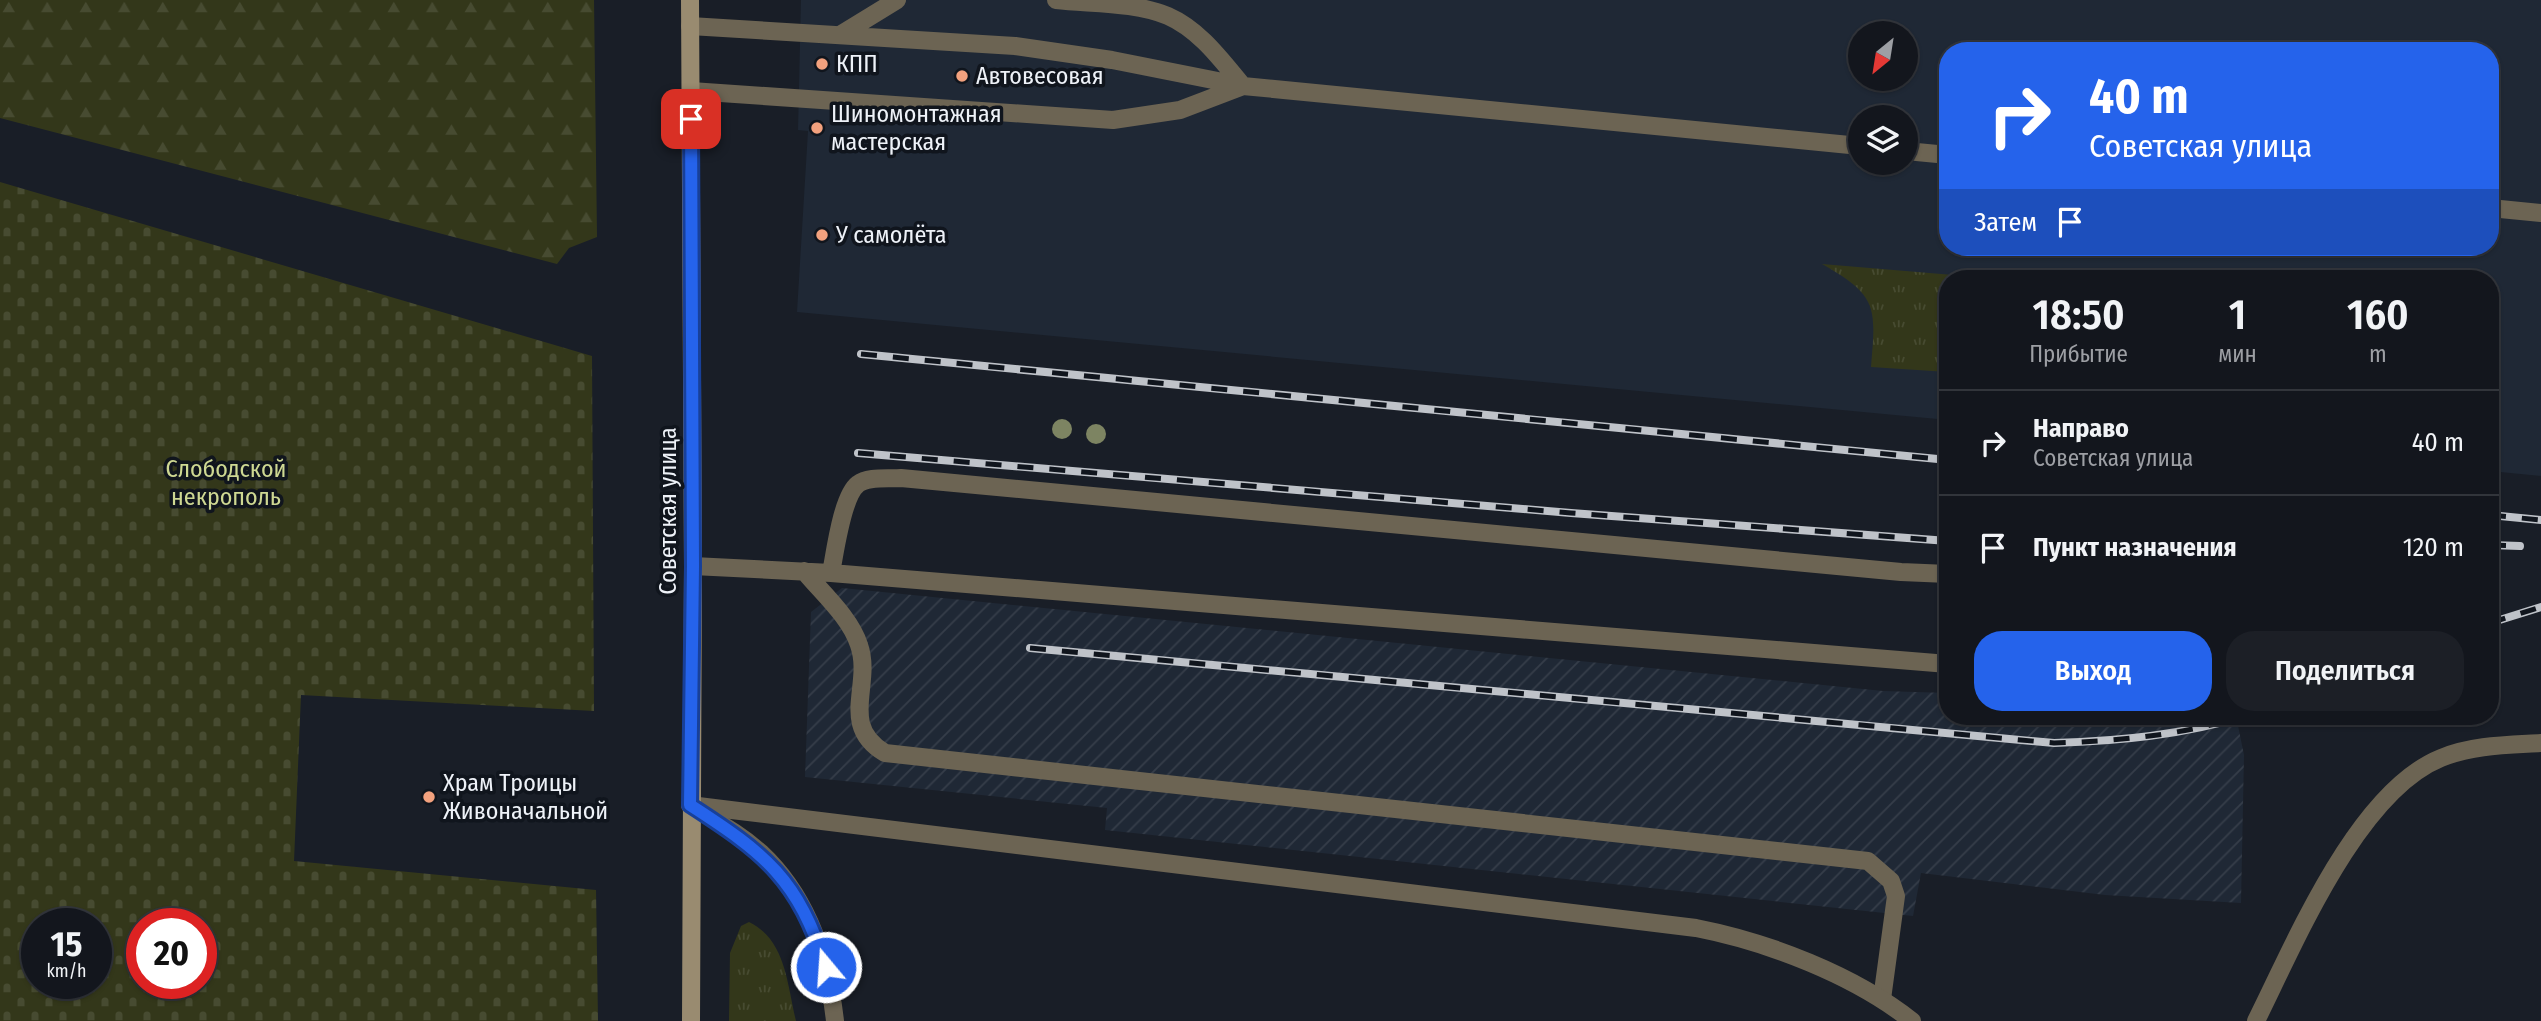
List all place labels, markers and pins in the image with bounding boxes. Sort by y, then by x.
place label: КПП [836,50,878,78]
marker: КПП [814,56,830,72]
place label: Автовесовая [976,62,1104,90]
marker: Автовесовая [954,68,970,84]
pin [661,89,721,149]
place label: Шиномонтажная мастерская [831,100,1002,156]
marker: Шиномонтажная мастерская [809,120,825,136]
place label: У самолёта [835,221,946,249]
marker: У самолёта [814,227,830,243]
place label: Храм Троицы Живоначальной [443,769,608,825]
marker: Храм Троицы Живоначальной [421,789,437,805]

